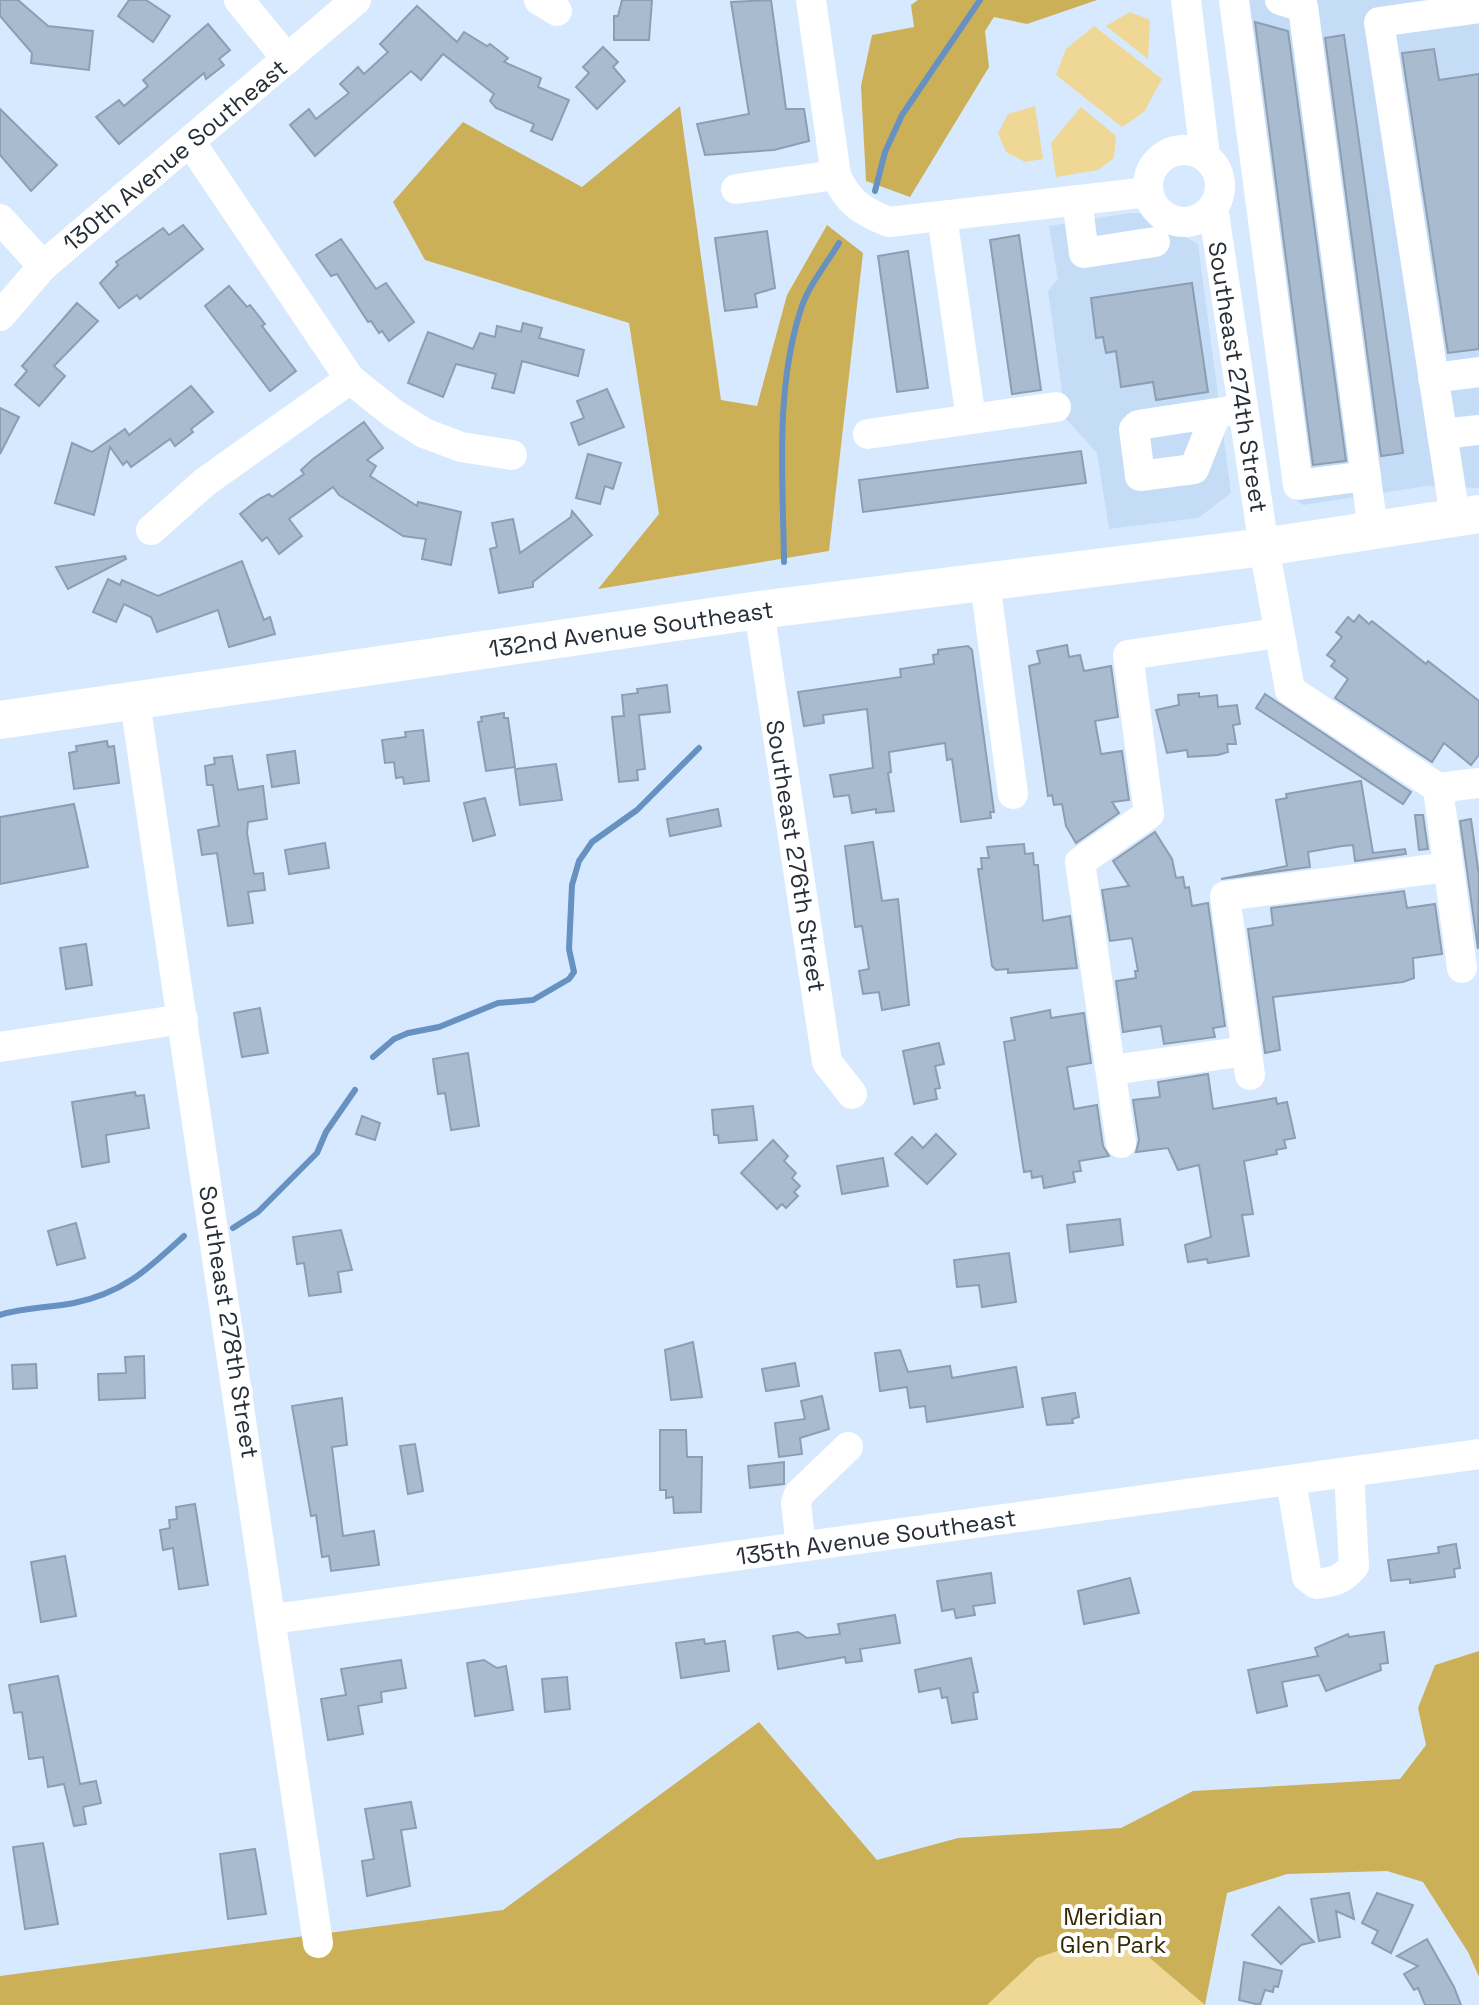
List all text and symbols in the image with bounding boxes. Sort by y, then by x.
street label: 130th Avenue Southeast [56,52,294,258]
street label: Southeast 274th Street [1201,239,1275,515]
street label: 132nd Avenue Southeast [487,594,775,664]
street label: Southeast 276th Street [759,718,833,994]
street label: Southeast 278th Street [192,1184,266,1460]
street label: 135th Avenue Southeast [734,1502,1018,1572]
park label: Meridian Glen Park [1060,1901,1166,1960]

